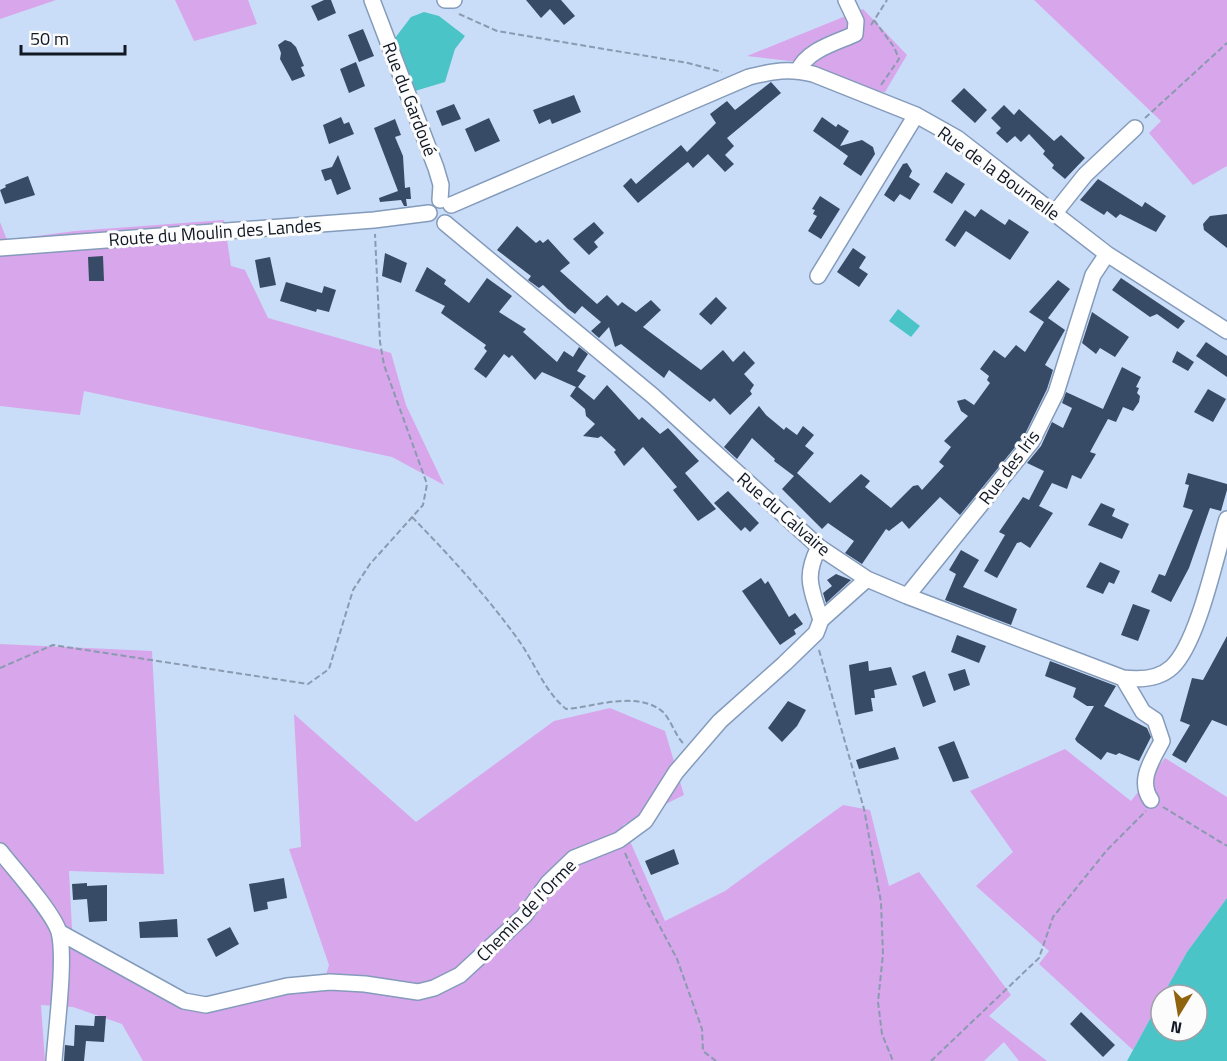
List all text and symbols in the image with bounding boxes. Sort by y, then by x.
scale bar [21,18,124,56]
text: 50 m [30,25,69,52]
street label: Rue du Gardoué [376,38,444,160]
street label: Rue de la Bournelle [932,119,1066,227]
street label: Route du Moulin des Landes [108,211,322,253]
street label: Rue des Iris [972,424,1046,510]
street label: Rue du Calvaire [731,466,837,562]
street label: Chemin de l'Orme [470,852,582,968]
north arrow [1149,983,1209,1043]
text: N [1168,1015,1184,1041]

